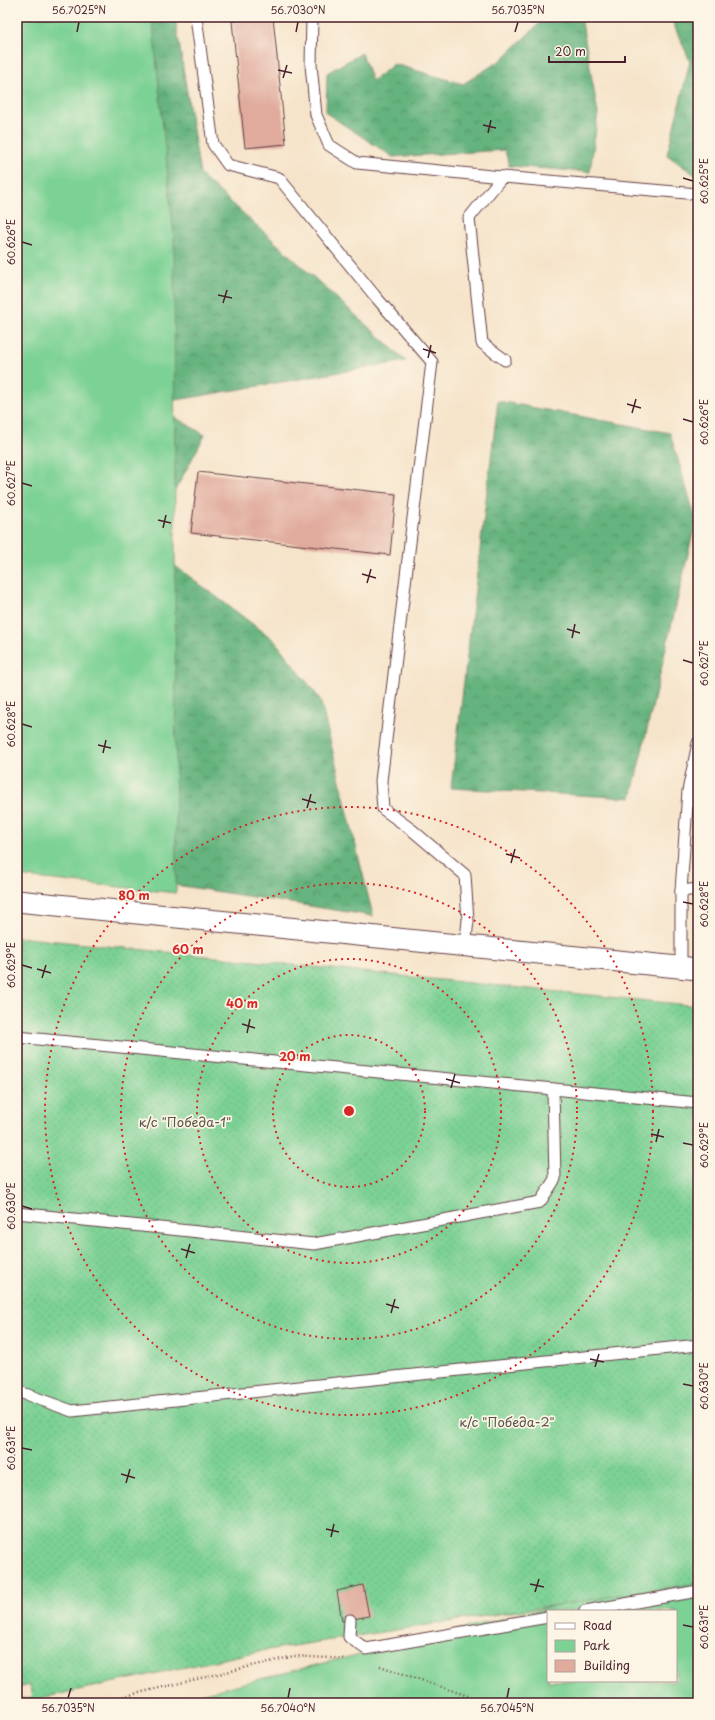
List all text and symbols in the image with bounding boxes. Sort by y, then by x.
text: 56.7025°N [52,2,106,17]
text: 56.7030°N [270,2,326,17]
text: 56.7035°N [491,2,545,17]
scale bar [549,38,625,64]
text: 20 m [555,42,586,60]
text: 60.625°E [696,158,711,204]
text: 60.626°E [3,219,18,265]
text: 60.626°E [696,399,711,445]
text: 60.627°E [3,460,18,506]
text: 60.627°E [696,640,711,686]
text: 60.628°E [3,701,18,747]
text: 60.628°E [696,881,711,927]
text: 80 m [118,886,150,904]
text: 60 m [172,940,204,958]
text: 60.629°E [3,942,18,988]
text: 40 m [226,994,258,1012]
text: 20 m [279,1047,311,1065]
centre of rings [342,1104,356,1118]
park label: к/с "Победа-1" [139,1112,231,1131]
text: 60.629°E [696,1122,711,1168]
text: 60.630°E [3,1182,18,1230]
text: 60.630°E [696,1362,711,1410]
park label: к/с "Победа-2" [459,1412,555,1431]
text: 60.631°E [3,1426,18,1470]
text: 60.631°E [696,1605,711,1649]
legend [547,1610,677,1682]
text: Road [583,1616,612,1634]
text: Park [583,1636,610,1654]
text: Building [583,1656,630,1674]
text: 56.7035°N [41,1700,95,1715]
text: 56.7040°N [260,1700,316,1715]
text: 56.7045°N [480,1700,534,1715]

